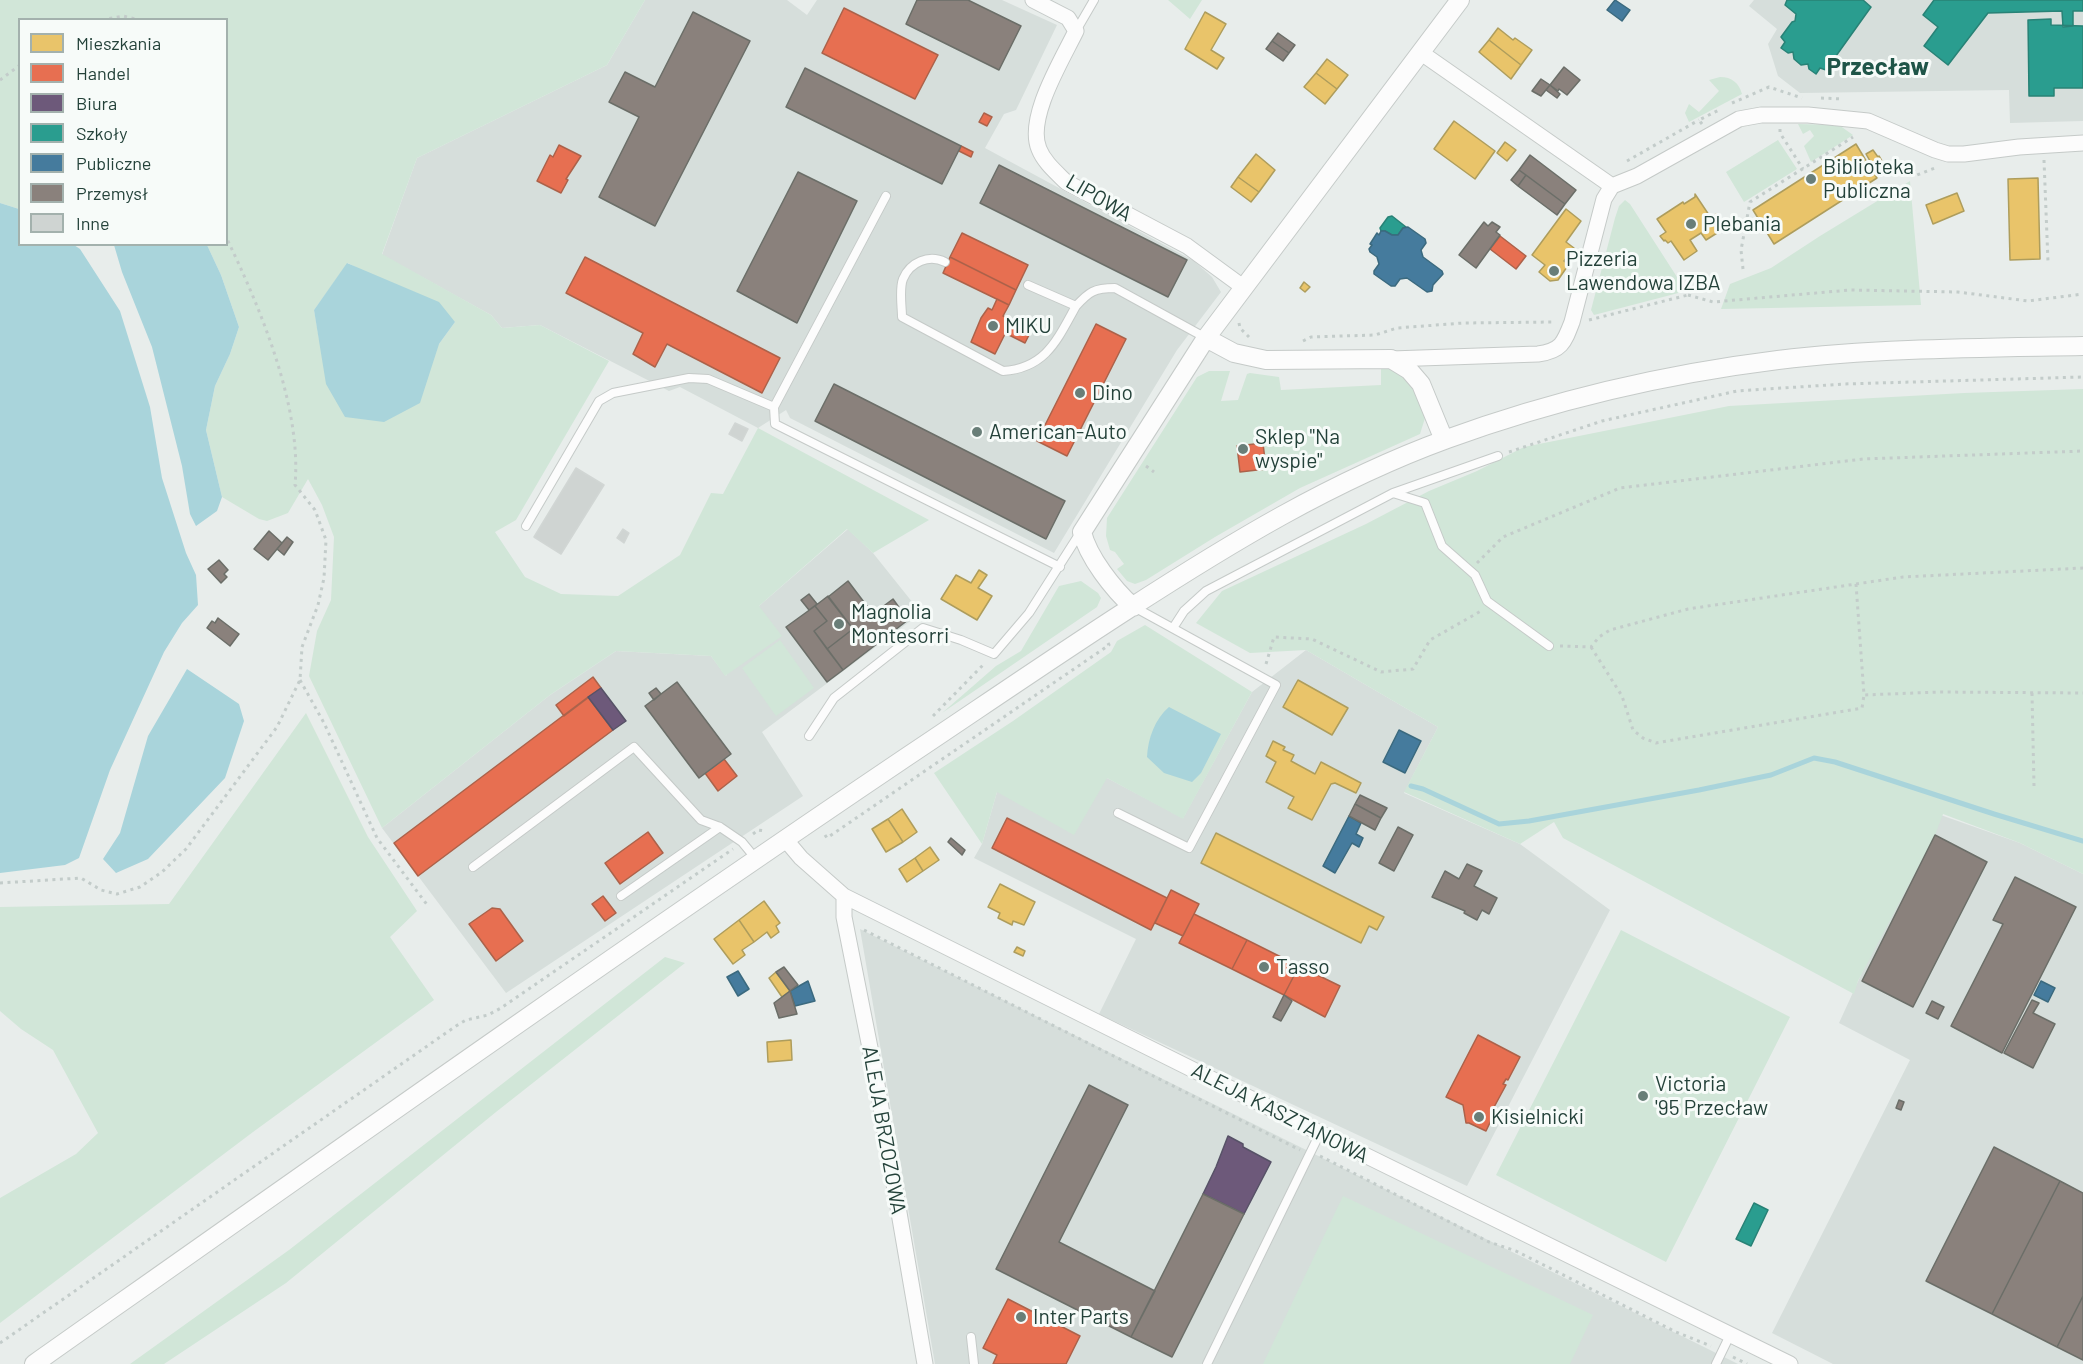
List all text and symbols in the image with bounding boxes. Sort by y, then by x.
legend [18,18,228,246]
text: Mieszkania [76,32,161,54]
district label: Przecław [1827,53,1929,81]
text: Handel [76,62,130,84]
text: Biura [76,92,117,114]
text: Szkoły [76,122,127,144]
text: Publiczne [76,152,151,174]
place label: Biblioteka Publiczna [1823,154,1914,204]
street label: LIPOWA [1062,169,1136,227]
marker: Biblioteka Publiczna [1804,172,1818,186]
text: Przemysł [76,182,148,204]
place label: Plebania [1703,211,1781,237]
text: Inne [76,212,110,234]
marker: Plebania [1684,217,1698,231]
place label: Pizzeria Lawendowa IZBA [1566,246,1720,296]
marker: Pizzeria Lawendowa IZBA [1547,264,1561,278]
place label: MIKU [1005,313,1052,339]
marker: MIKU [986,319,1000,333]
place label: Dino [1092,380,1133,406]
marker: Dino [1073,386,1087,400]
place label: American-Auto [989,419,1127,445]
place label: Sklep "Na wyspie" [1255,424,1340,474]
marker: American-Auto [970,425,984,439]
marker: Sklep "Na wyspie" [1236,442,1250,456]
place label: Magnolia Montesorri [851,599,949,649]
marker: Magnolia Montesorri [832,617,846,631]
place label: Tasso [1276,954,1330,980]
marker: Tasso [1257,960,1271,974]
street label: ALEJA BRZOZOWA [857,1044,911,1216]
street label: ALEJA KASZTANOWA [1187,1057,1373,1169]
place label: Victoria '95 Przecław [1655,1071,1768,1121]
marker: Victoria '95 Przecław [1636,1089,1650,1103]
place label: Kisielnicki [1491,1104,1584,1130]
marker: Kisielnicki [1472,1110,1486,1124]
place label: Inter Parts [1033,1304,1129,1330]
marker: Inter Parts [1014,1310,1028,1324]

